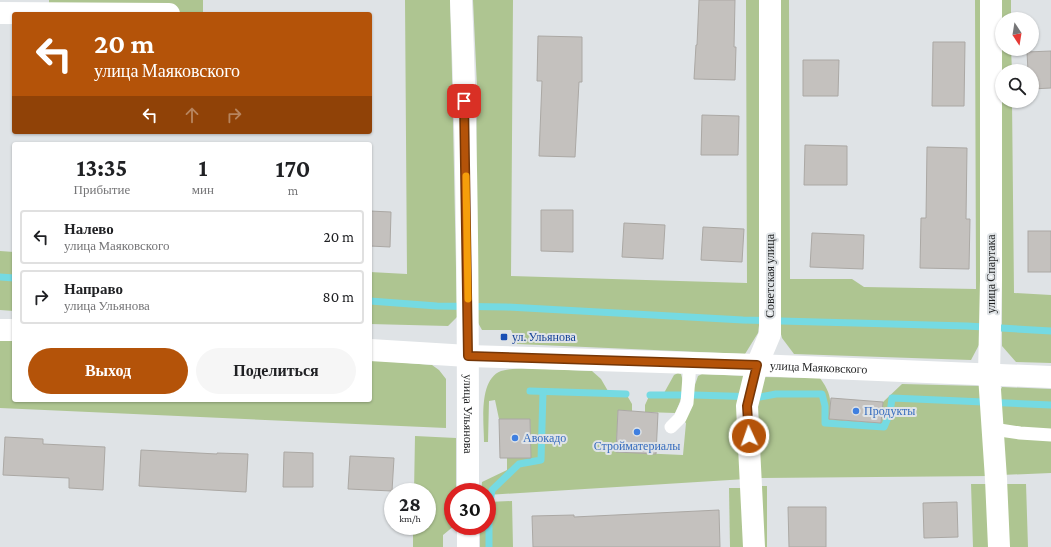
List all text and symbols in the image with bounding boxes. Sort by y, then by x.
north arrow [995,12,1039,56]
map controls [995,12,1039,108]
icon: left [28,28,80,80]
text: 20 m [94,28,154,59]
text: улица Маяковского [94,61,240,81]
button: search [995,64,1039,108]
pin [447,84,481,118]
icon: arrive [453,90,475,112]
icon: left [139,104,161,126]
icon: ahead [181,104,203,126]
icon: right [223,104,245,126]
text: 13:35 [76,154,127,181]
text: 1 [198,154,207,181]
text: 170 [276,155,310,182]
text: Прибытие [74,182,130,197]
text: мин [192,182,214,197]
text: m [288,183,298,198]
text: Налево [64,221,114,237]
icon: left [30,226,52,248]
text: 20 m [324,229,354,245]
street label: Советская улица [763,233,777,318]
street label: улица Спартака [984,234,998,314]
text: улица Маяковского [64,238,170,253]
text: Направо [64,281,123,297]
icon: right [30,286,52,308]
text: 80 m [323,289,354,305]
text: улица Ульянова [64,298,150,313]
place label: ул. Ульянова [512,330,577,344]
marker: ул. Ульянова [499,332,509,342]
button: Выход [28,348,188,394]
button: Поделиться [196,348,356,394]
street label: улица Маяковского [770,359,868,376]
street label: улица Ульянова [461,374,475,454]
place label: Продукты [864,404,915,418]
marker: Продукты [851,406,861,416]
position arrow [728,415,770,457]
marker: Стройматериалы [632,427,642,437]
place label: Авокадо [523,431,566,445]
marker: Авокадо [510,433,520,443]
place label: Стройматериалы [594,439,680,453]
speed limit sign: 30 [444,483,496,535]
text: 28 [399,493,421,515]
text: km/h [399,513,421,524]

